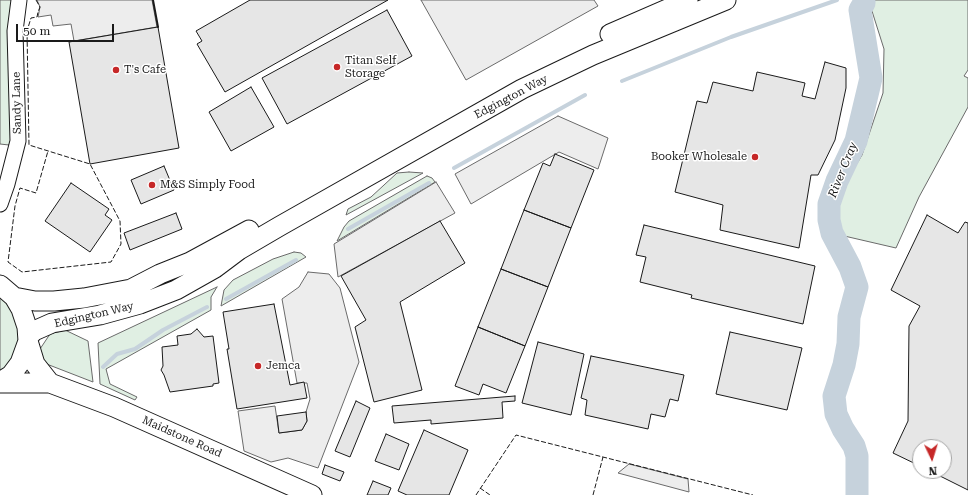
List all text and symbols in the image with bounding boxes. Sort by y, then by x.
scale bar [18,16,116,42]
text: 50 m [23,24,50,38]
place label: Titan Self Storage [345,54,396,80]
marker: Titan Self Storage [332,62,342,72]
place label: T's Cafe [124,63,166,77]
marker: T's Cafe [111,65,121,75]
street label: Sandy Lane [10,72,24,134]
street label: Edgington Way [472,72,550,122]
water label: River Cray [825,140,861,200]
place label: Booker Wholesale [651,150,747,164]
marker: Booker Wholesale [750,152,760,162]
place label: M&S Simply Food [160,178,255,192]
marker: M&S Simply Food [147,180,157,190]
street label: Edgington Way [53,299,135,331]
place label: Jemca [266,359,300,373]
marker: Jemca [253,361,263,371]
street label: Maidstone Road [140,414,224,460]
north arrow [912,439,952,479]
text: N [928,464,937,477]

